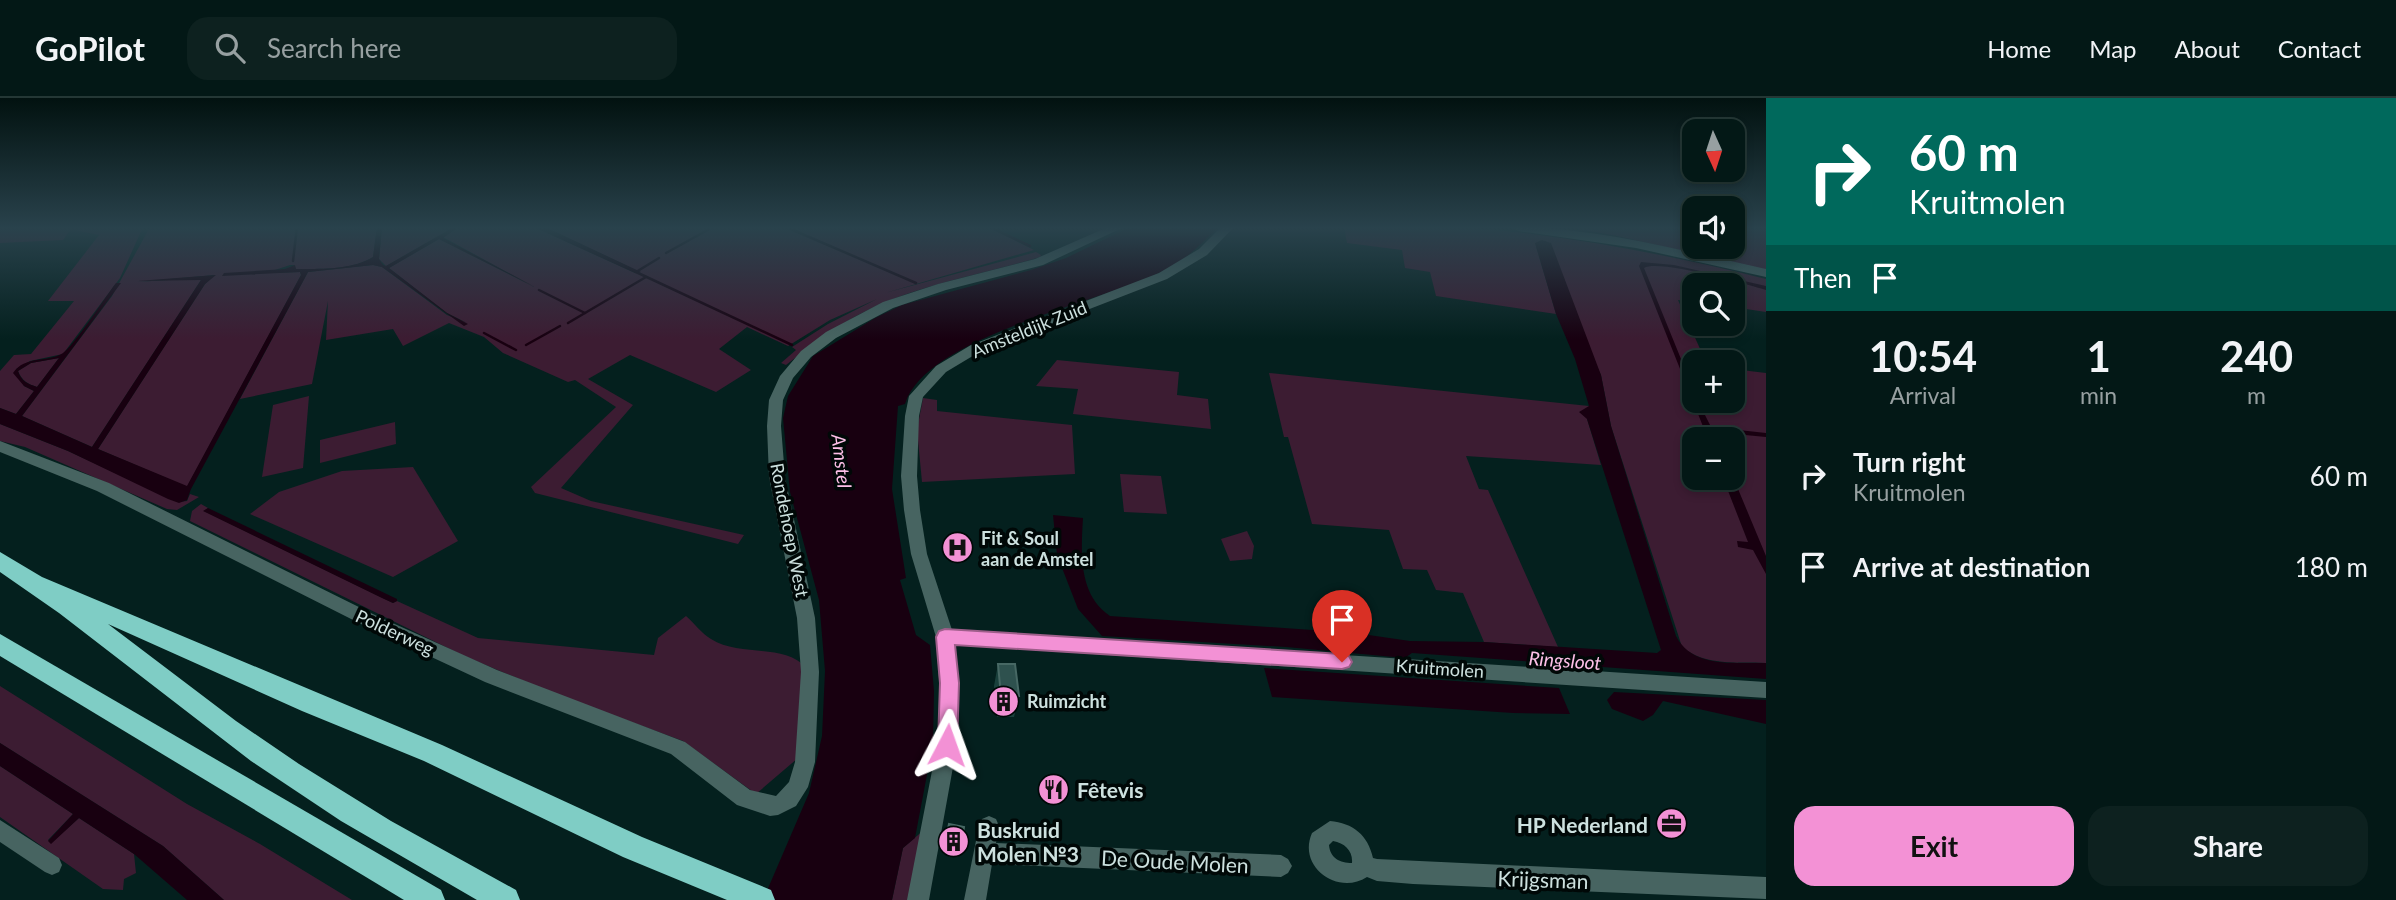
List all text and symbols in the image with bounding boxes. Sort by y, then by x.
search box [187,17,677,80]
text: GoPilot [35,28,145,68]
icon: search [211,29,249,67]
text: Search here [267,32,401,64]
text: Home [1987,34,2051,63]
text: Map [2089,34,2137,63]
text: About [2175,34,2240,63]
text: Contact [2278,34,2361,63]
north arrow [1682,119,1745,182]
map controls [1682,119,1745,490]
text: 60 m [1909,123,2019,181]
icon: right [1794,126,1885,217]
text: Kruitmolen [1909,182,2066,221]
button: sound [1682,196,1745,259]
icon: arrive [1866,259,1904,297]
text: Then [1794,262,1852,294]
button: search [1682,273,1745,336]
street label: Amsteldijk Zuid [968,296,1090,362]
text: 10:54 [1869,331,1977,381]
text: 1 [2086,331,2111,381]
text: 240 [2220,331,2293,381]
button: + [1682,350,1745,413]
text: Arrival [1890,381,1956,409]
text: min [2080,381,2117,409]
text: m [2247,381,2266,409]
button: − [1682,427,1745,490]
water label: Amstel [827,432,857,489]
text: Turn right [1853,446,1966,478]
icon: right [1794,457,1832,495]
text: 60 m [2310,460,2368,492]
street label: Rondehoep West [766,461,814,599]
text: Kruitmolen [1853,478,1966,506]
place label: Fit & Soul aan de Amstel [981,527,1094,570]
hospital icon: Fit & Soul aan de Amstel [941,531,975,565]
icon: arrive [1794,548,1832,586]
text: Arrive at destination [1853,551,2090,583]
text: 180 m [2295,551,2368,583]
pin [1312,590,1372,662]
icon: arrive [1323,601,1361,639]
street label: Polderweg [352,604,438,660]
water label: Ringsloot [1528,646,1602,674]
street label: Kruitmolen [1395,654,1485,682]
building icon: Ruimzicht [987,684,1021,718]
place label: Ruimzicht [1027,690,1107,712]
position arrow [910,708,984,782]
restaurant icon: Fêtevis [1037,772,1071,806]
place label: Fêtevis [1077,777,1143,802]
button: Exit [1794,806,2074,886]
button: Share [2088,806,2368,886]
office icon: HP Nederland [1654,807,1688,841]
place label: HP Nederland [1517,812,1648,837]
place label: Buskruid Molen №3 [977,817,1079,866]
building icon: Buskruid Molen №3 [937,824,971,858]
street label: De Oude Molen [1101,845,1249,877]
street label: Krijgsman [1497,865,1589,893]

